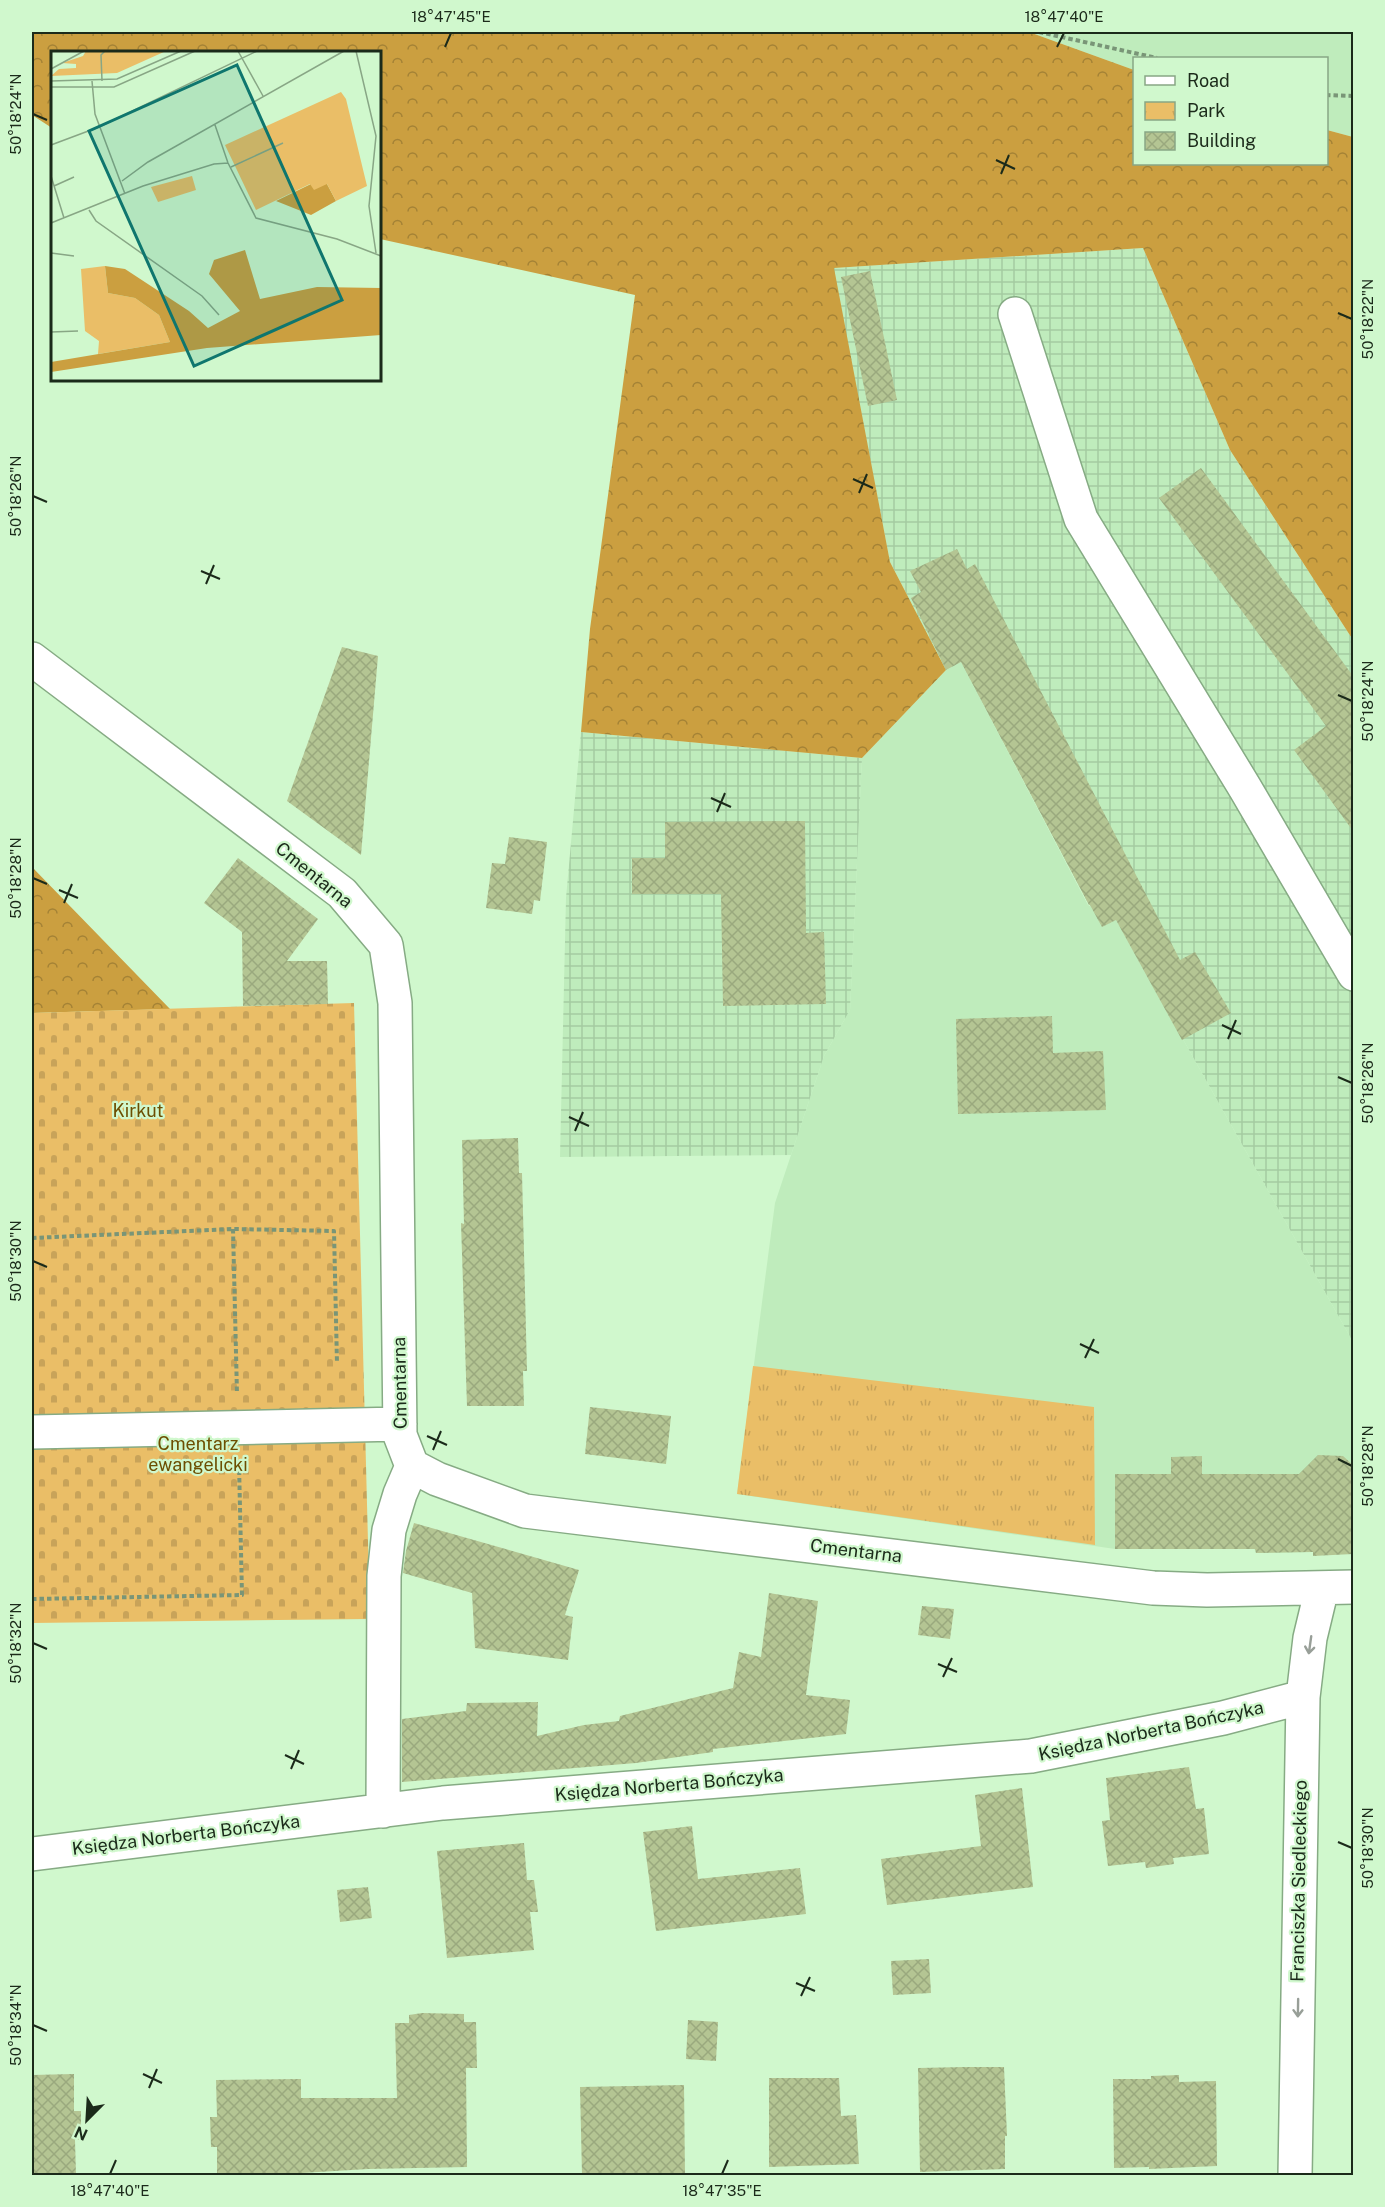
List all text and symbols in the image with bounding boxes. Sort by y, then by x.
text: 18°47'45"E [411,8,491,25]
text: 18°47'40"E [1024,8,1104,25]
inset map [51,51,381,381]
legend [1133,57,1328,165]
text: Road [1187,70,1230,91]
text: 50°18'24"N [7,73,24,155]
text: Park [1187,100,1225,121]
text: Building [1187,130,1256,151]
text: 50°18'22"N [1359,279,1376,359]
text: 50°18'26"N [7,455,24,537]
text: 50°18'24"N [1359,660,1376,742]
text: 50°18'28"N [7,837,24,919]
street label: Cmentarna [272,837,357,912]
text: 50°18'26"N [1359,1042,1376,1124]
park label: Kirkut [112,1100,164,1121]
text: 50°18'30"N [7,1220,24,1302]
street label: Cmentarna [388,1337,411,1429]
text: 50°18'28"N [1359,1425,1376,1507]
park label: Cmentarz ewangelicki [148,1433,248,1475]
street label: Cmentarna [809,1534,903,1567]
text: 50°18'32"N [7,1602,24,1684]
one-way arrow [1304,1635,1315,1654]
street label: Księdza Norberta Bończyka [1036,1696,1265,1765]
street label: Księdza Norberta Bończyka [554,1764,784,1805]
street label: Franciszka Siedleckiego [1286,1780,1311,1982]
text: 50°18'30"N [1359,1807,1376,1889]
street label: Księdza Norberta Bończyka [71,1810,301,1859]
text: 50°18'34"N [7,1984,24,2066]
one-way arrow [1292,1997,1303,2017]
north arrow [57,2090,117,2150]
text: N [72,2122,91,2144]
text: 18°47'40"E [70,2182,150,2199]
text: 18°47'35"E [682,2182,762,2199]

